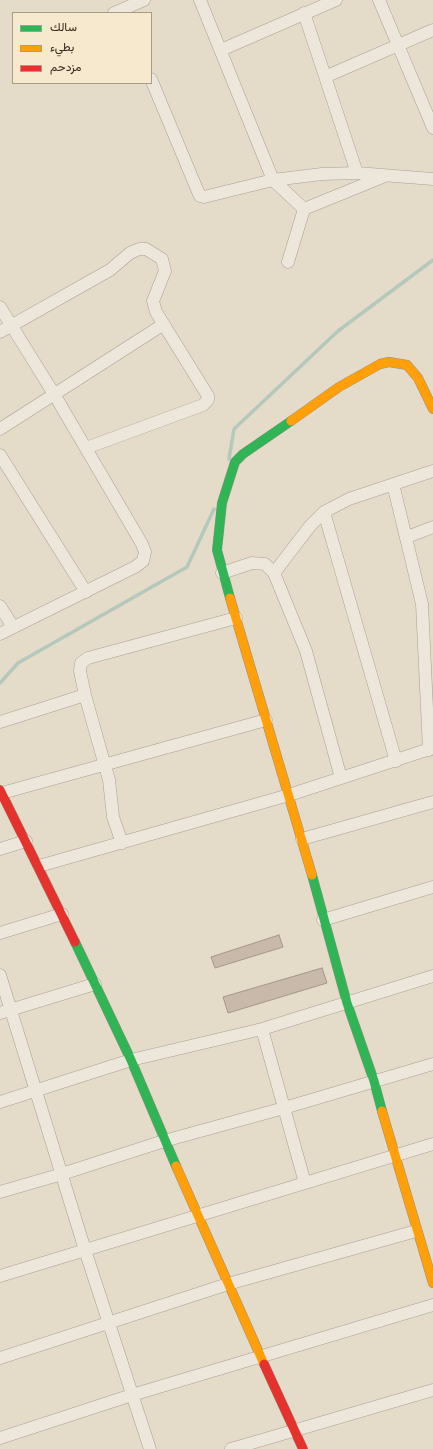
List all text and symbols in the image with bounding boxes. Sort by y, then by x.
legend [12,12,152,84]
text: سالك [50,20,77,34]
text: بطيء [50,40,74,54]
text: مزدحم [50,60,81,74]

